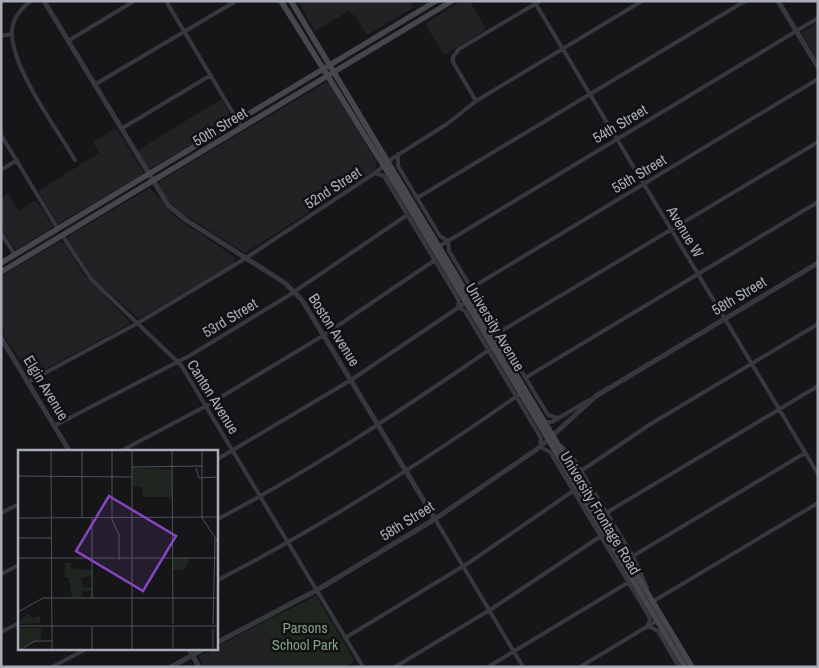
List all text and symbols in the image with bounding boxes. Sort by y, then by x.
street label: 54th Street [589,99,651,148]
street label: 50th Street [189,102,251,151]
street label: 55th Street [608,149,670,198]
street label: 52nd Street [300,161,366,214]
street label: Avenue W [661,201,709,262]
street label: 58th Street [708,271,770,320]
street label: University Avenue [461,279,530,375]
street label: Boston Avenue [304,289,365,370]
street label: 53rd Street [198,293,262,342]
street label: Elgin Avenue [19,351,74,424]
street label: Canton Avenue [182,356,245,438]
street label: University Frontage Road [555,447,646,579]
inset map [18,450,218,650]
street label: 58th Street [376,495,438,545]
park label: Parsons School Park [272,617,339,655]

